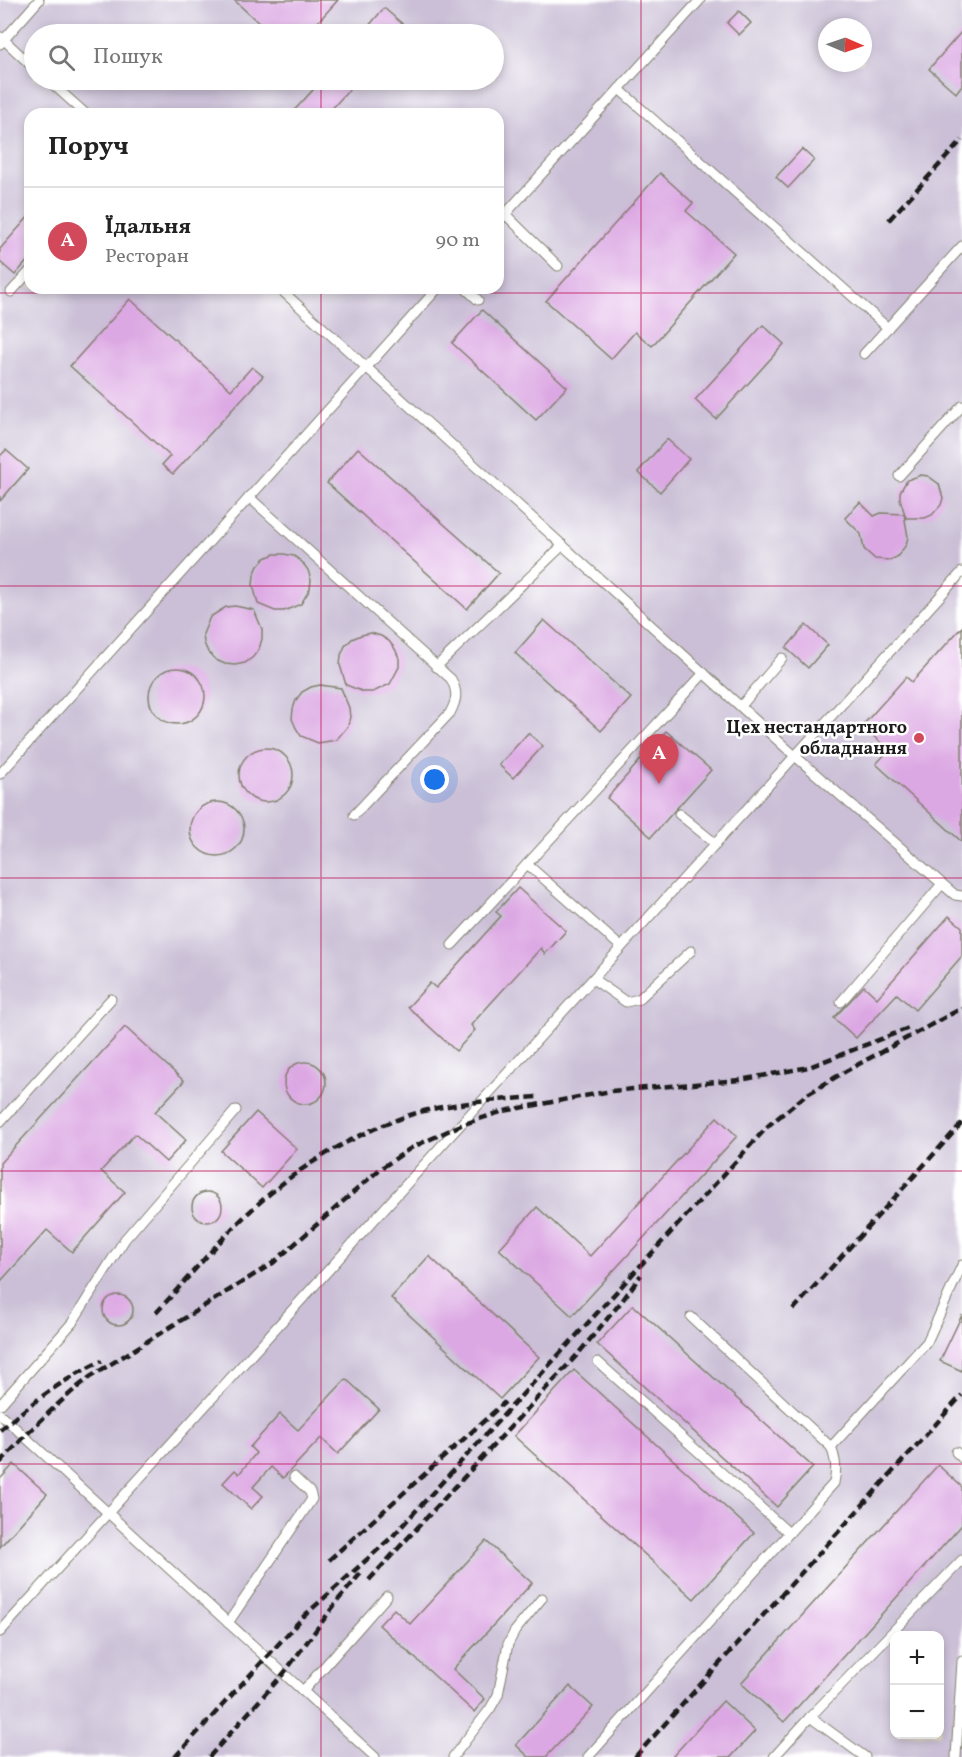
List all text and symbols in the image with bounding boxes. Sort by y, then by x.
north arrow [818,18,872,72]
search box [24,24,504,90]
icon: search [45,41,78,74]
text: Пошук [93,42,163,73]
text: Поруч [48,129,129,165]
text: Їдальня [105,212,191,243]
text: A [60,227,75,255]
text: 90 m [436,227,480,255]
text: Ресторан [105,243,189,271]
place label: Цех нестандартного обладнання [726,716,907,762]
marker: Цех нестандартного обладнання [912,731,926,745]
pin: A [640,734,678,784]
your location [420,765,449,794]
map controls [890,1631,944,1739]
button: + [890,1631,944,1685]
button: − [890,1685,944,1739]

